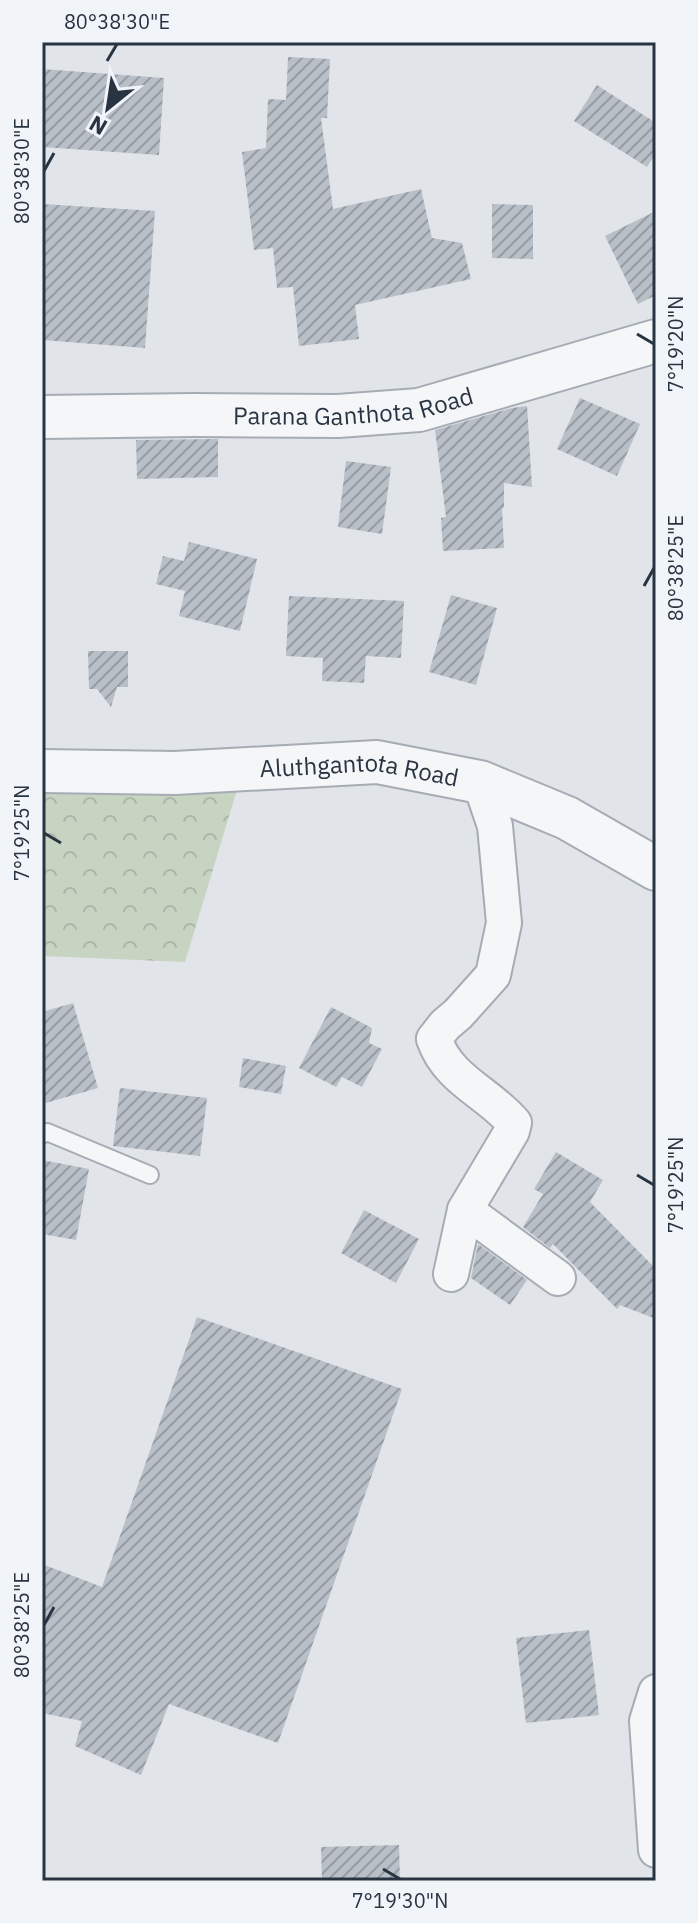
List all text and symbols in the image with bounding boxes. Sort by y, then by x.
text: 80°38'30"E [64,8,170,35]
north arrow [68,68,148,148]
text: N [84,109,112,142]
text: 80°38'30"E [8,118,35,224]
text: 7°19'20"N [662,296,689,392]
street label: Parana Ganthota Road [233,379,477,432]
text: 80°38'25"E [662,515,689,621]
street label: Aluthgantota Road [259,746,462,794]
text: 7°19'25"N [8,785,35,881]
text: 7°19'25"N [662,1137,689,1233]
text: 80°38'25"E [8,1572,35,1678]
text: 7°19'30"N [352,1887,448,1914]

